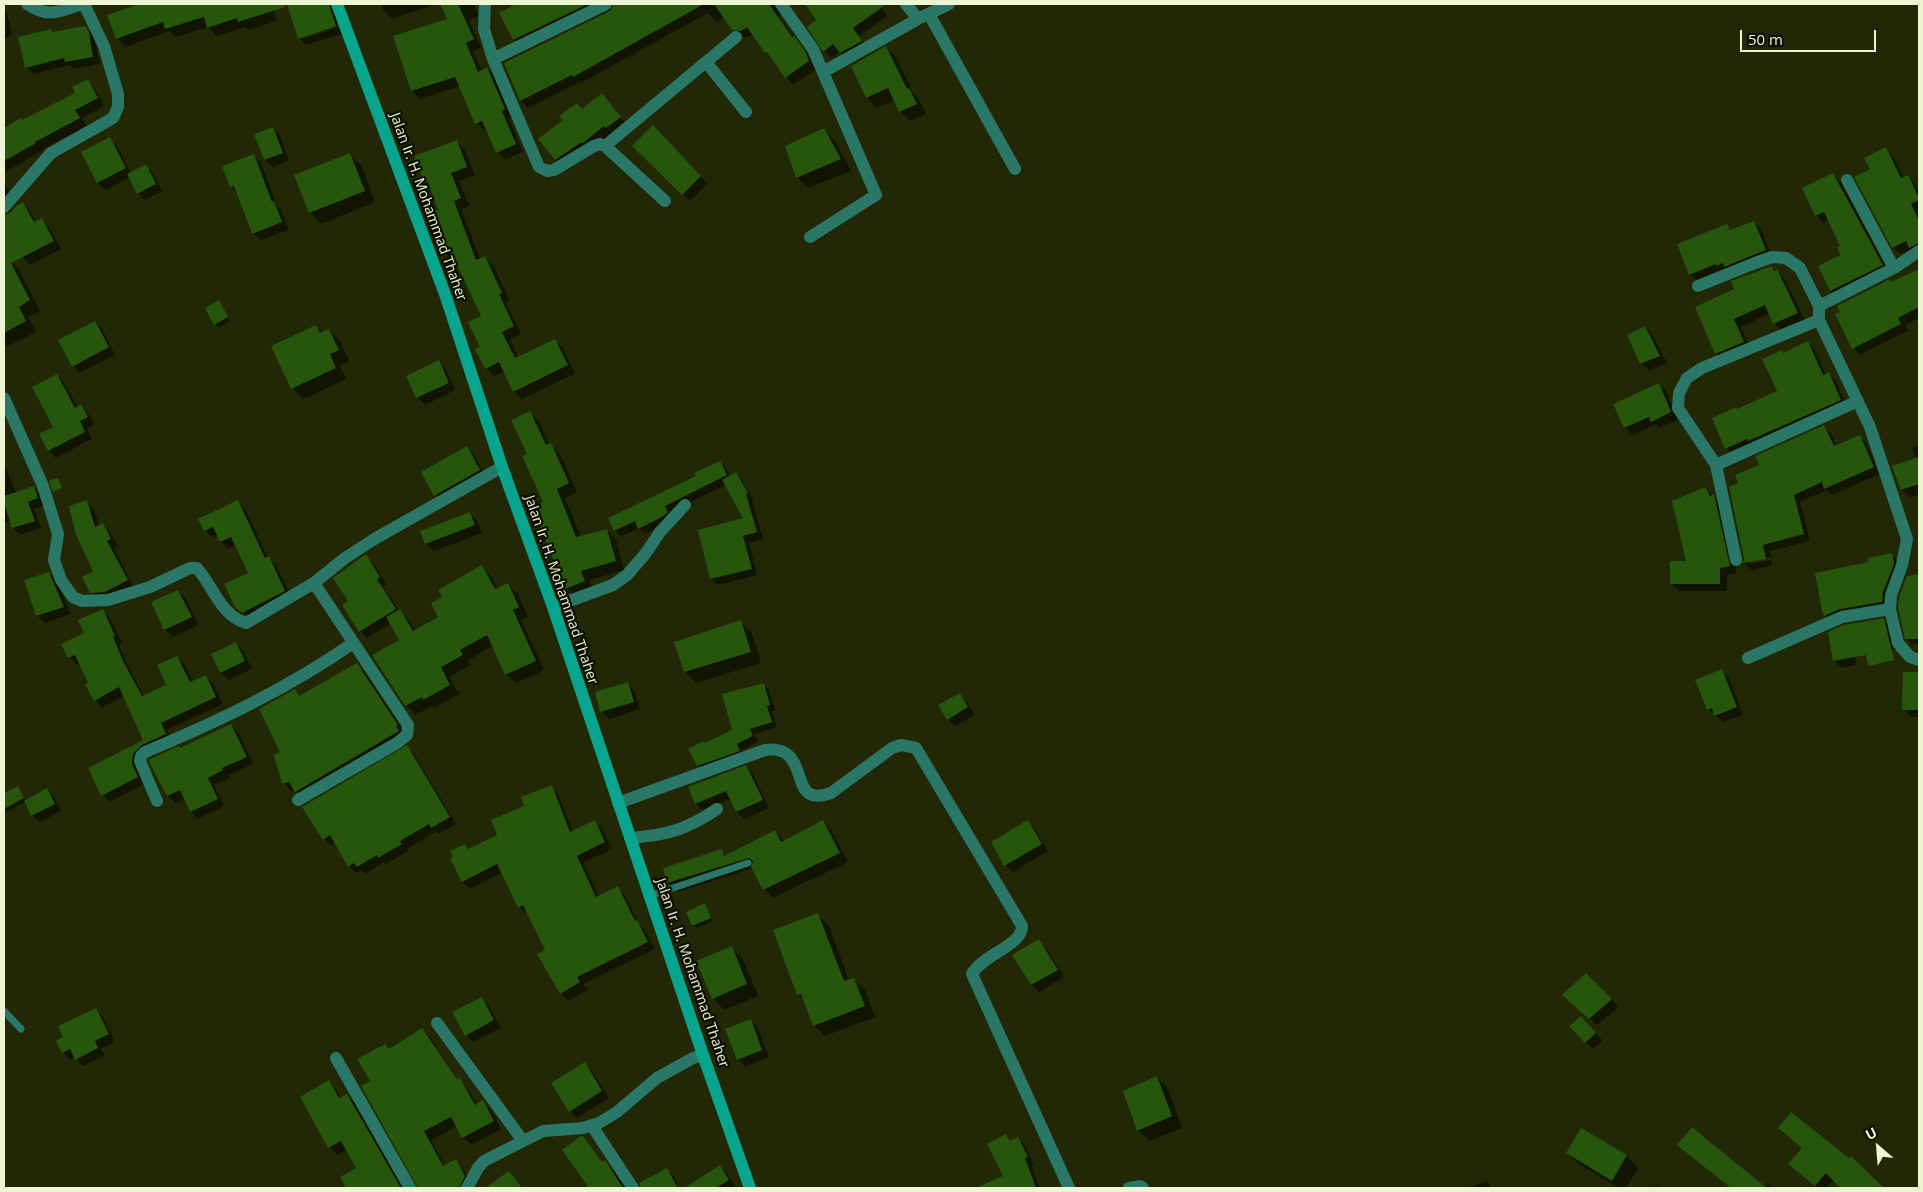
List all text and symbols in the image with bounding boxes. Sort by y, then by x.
scale bar [1743,20,1879,52]
text: 50 m [1748,29,1783,49]
street label: Jalan Ir. H. Mohammad Thaher [386,111,470,303]
street label: Jalan Ir. H. Mohammad Thaher [521,493,601,687]
street label: Jalan Ir. H. Mohammad Thaher [652,876,732,1070]
north arrow [1853,1122,1903,1172]
text: U [1862,1122,1880,1144]

